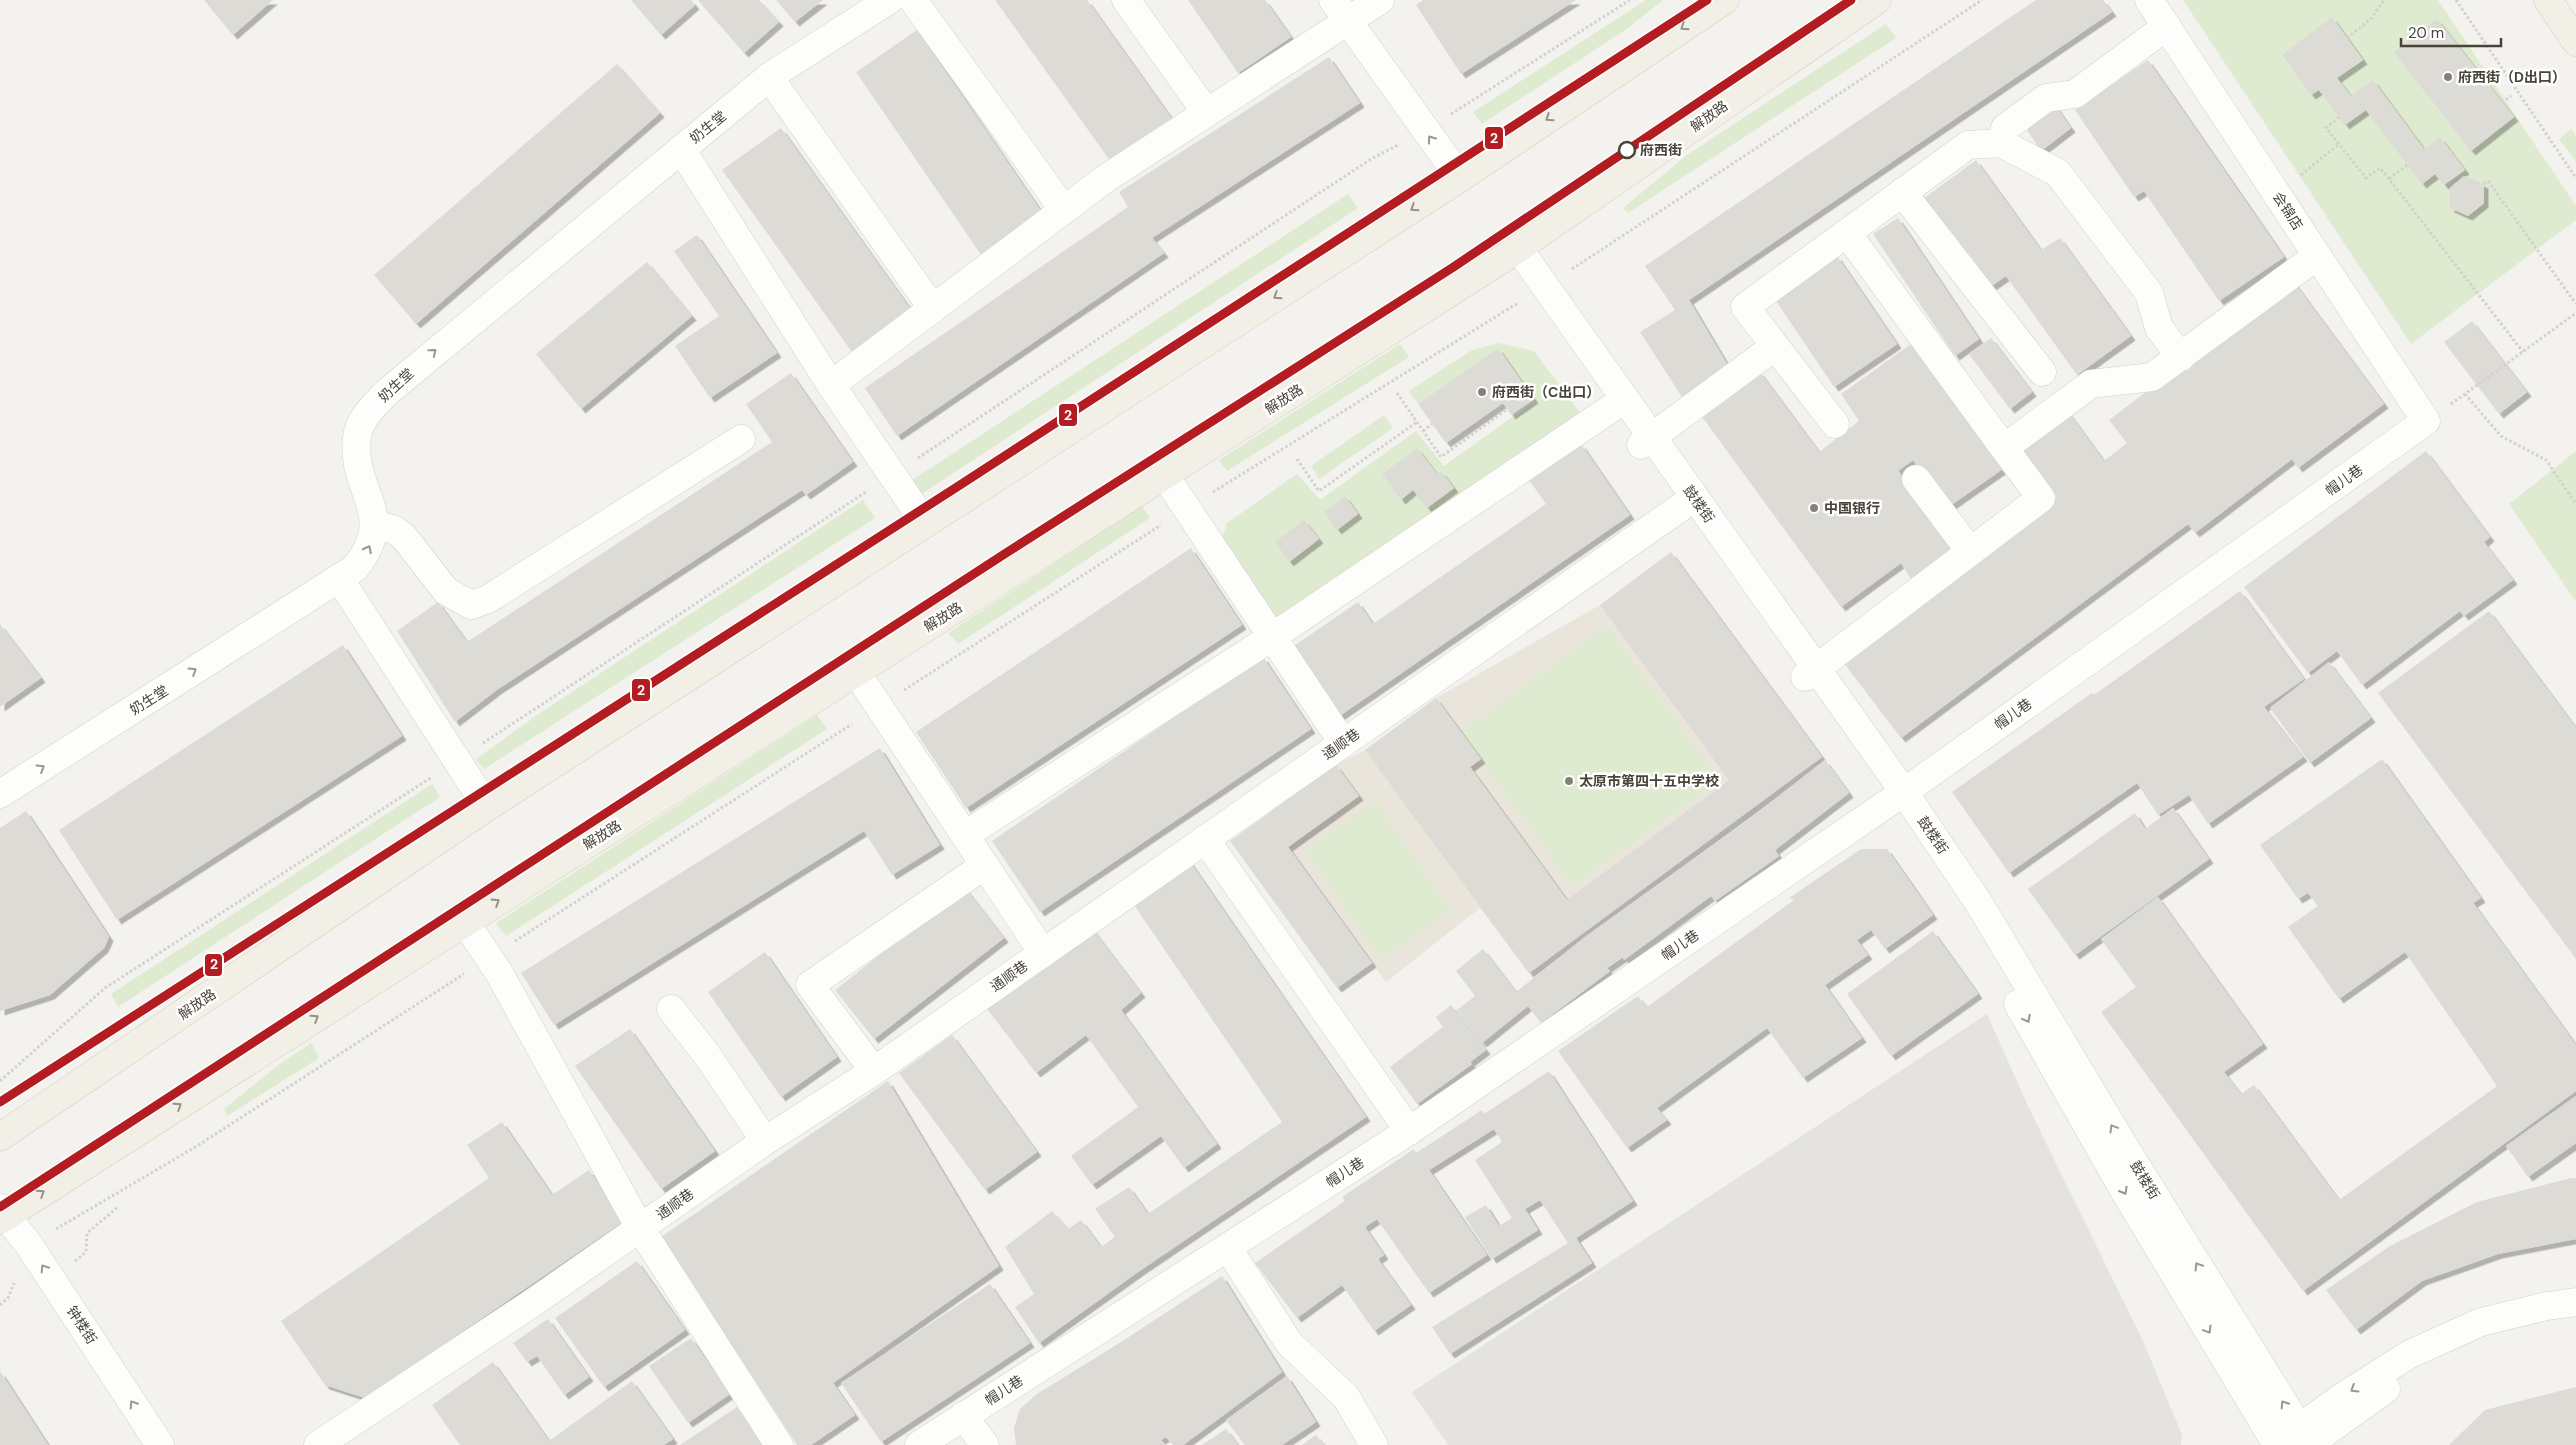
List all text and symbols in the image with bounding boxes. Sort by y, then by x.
scale bar [2401,15,2501,47]
one-way arrow [1681,21,1690,30]
text: 20 m [2408,23,2444,43]
place label: 府西街（D出口） [2458,68,2566,86]
marker: 府西街（D出口） [2442,71,2454,83]
street label: 解放路 [1687,97,1731,135]
street label: 奶生堂 [686,107,730,147]
one-way arrow [1546,112,1555,121]
line badge: 2 [1484,126,1504,150]
text: 2 [1490,129,1498,147]
one-way arrow [1428,135,1437,145]
marker: 府西街 [1618,141,1636,159]
place label: 府西街 [1640,141,1682,159]
street label: 会锦店 [2269,188,2307,234]
one-way arrow [1410,201,1419,211]
one-way arrow [1274,289,1283,299]
one-way arrow [428,348,437,357]
street label: 奶生堂 [375,364,417,406]
street label: 解放路 [1261,380,1307,418]
place label: 府西街（C出口） [1492,383,1600,401]
marker: 府西街（C出口） [1476,386,1488,398]
line badge: 2 [1058,403,1078,427]
text: 2 [1064,406,1072,424]
street label: 帽儿巷 [2322,461,2366,499]
street label: 鼓楼街 [1680,482,1718,526]
place label: 中国银行 [1824,499,1880,517]
marker: 中国银行 [1808,502,1820,514]
one-way arrow [362,545,372,554]
street label: 解放路 [920,598,966,636]
one-way arrow [188,668,197,678]
line badge: 2 [631,678,651,702]
street label: 奶生堂 [126,681,172,719]
text: 2 [637,681,645,699]
street label: 帽儿巷 [1991,695,2035,733]
street label: 通顺巷 [1319,725,1363,763]
one-way arrow [36,764,45,774]
place label: 太原市第四十五中学校 [1579,772,1719,790]
marker: 太原市第四十五中学校 [1563,775,1575,787]
street label: 鼓楼街 [1914,813,1952,857]
street label: 解放路 [579,816,625,854]
one-way arrow [491,899,500,909]
street label: 帽儿巷 [1658,926,1702,964]
line badge: 2 [204,953,223,977]
text: 2 [210,955,218,973]
street label: 通顺巷 [987,957,1031,995]
street label: 解放路 [175,985,219,1023]
one-way arrow [2021,1014,2031,1023]
one-way arrow [309,1015,318,1024]
one-way arrow [172,1102,181,1112]
one-way arrow [2109,1124,2119,1133]
street label: 帽儿巷 [1322,1153,1368,1191]
street label: 鼓楼街 [2126,1157,2164,1203]
street label: 通顺巷 [653,1185,697,1223]
one-way arrow [2118,1185,2128,1194]
one-way arrow [36,1190,45,1200]
one-way arrow [2194,1263,2204,1272]
one-way arrow [41,1265,50,1274]
street label: 钟楼街 [63,1302,101,1348]
one-way arrow [2201,1325,2211,1334]
street label: 帽儿巷 [981,1371,1027,1409]
one-way arrow [2350,1383,2359,1393]
one-way arrow [2281,1400,2290,1410]
one-way arrow [130,1401,139,1410]

